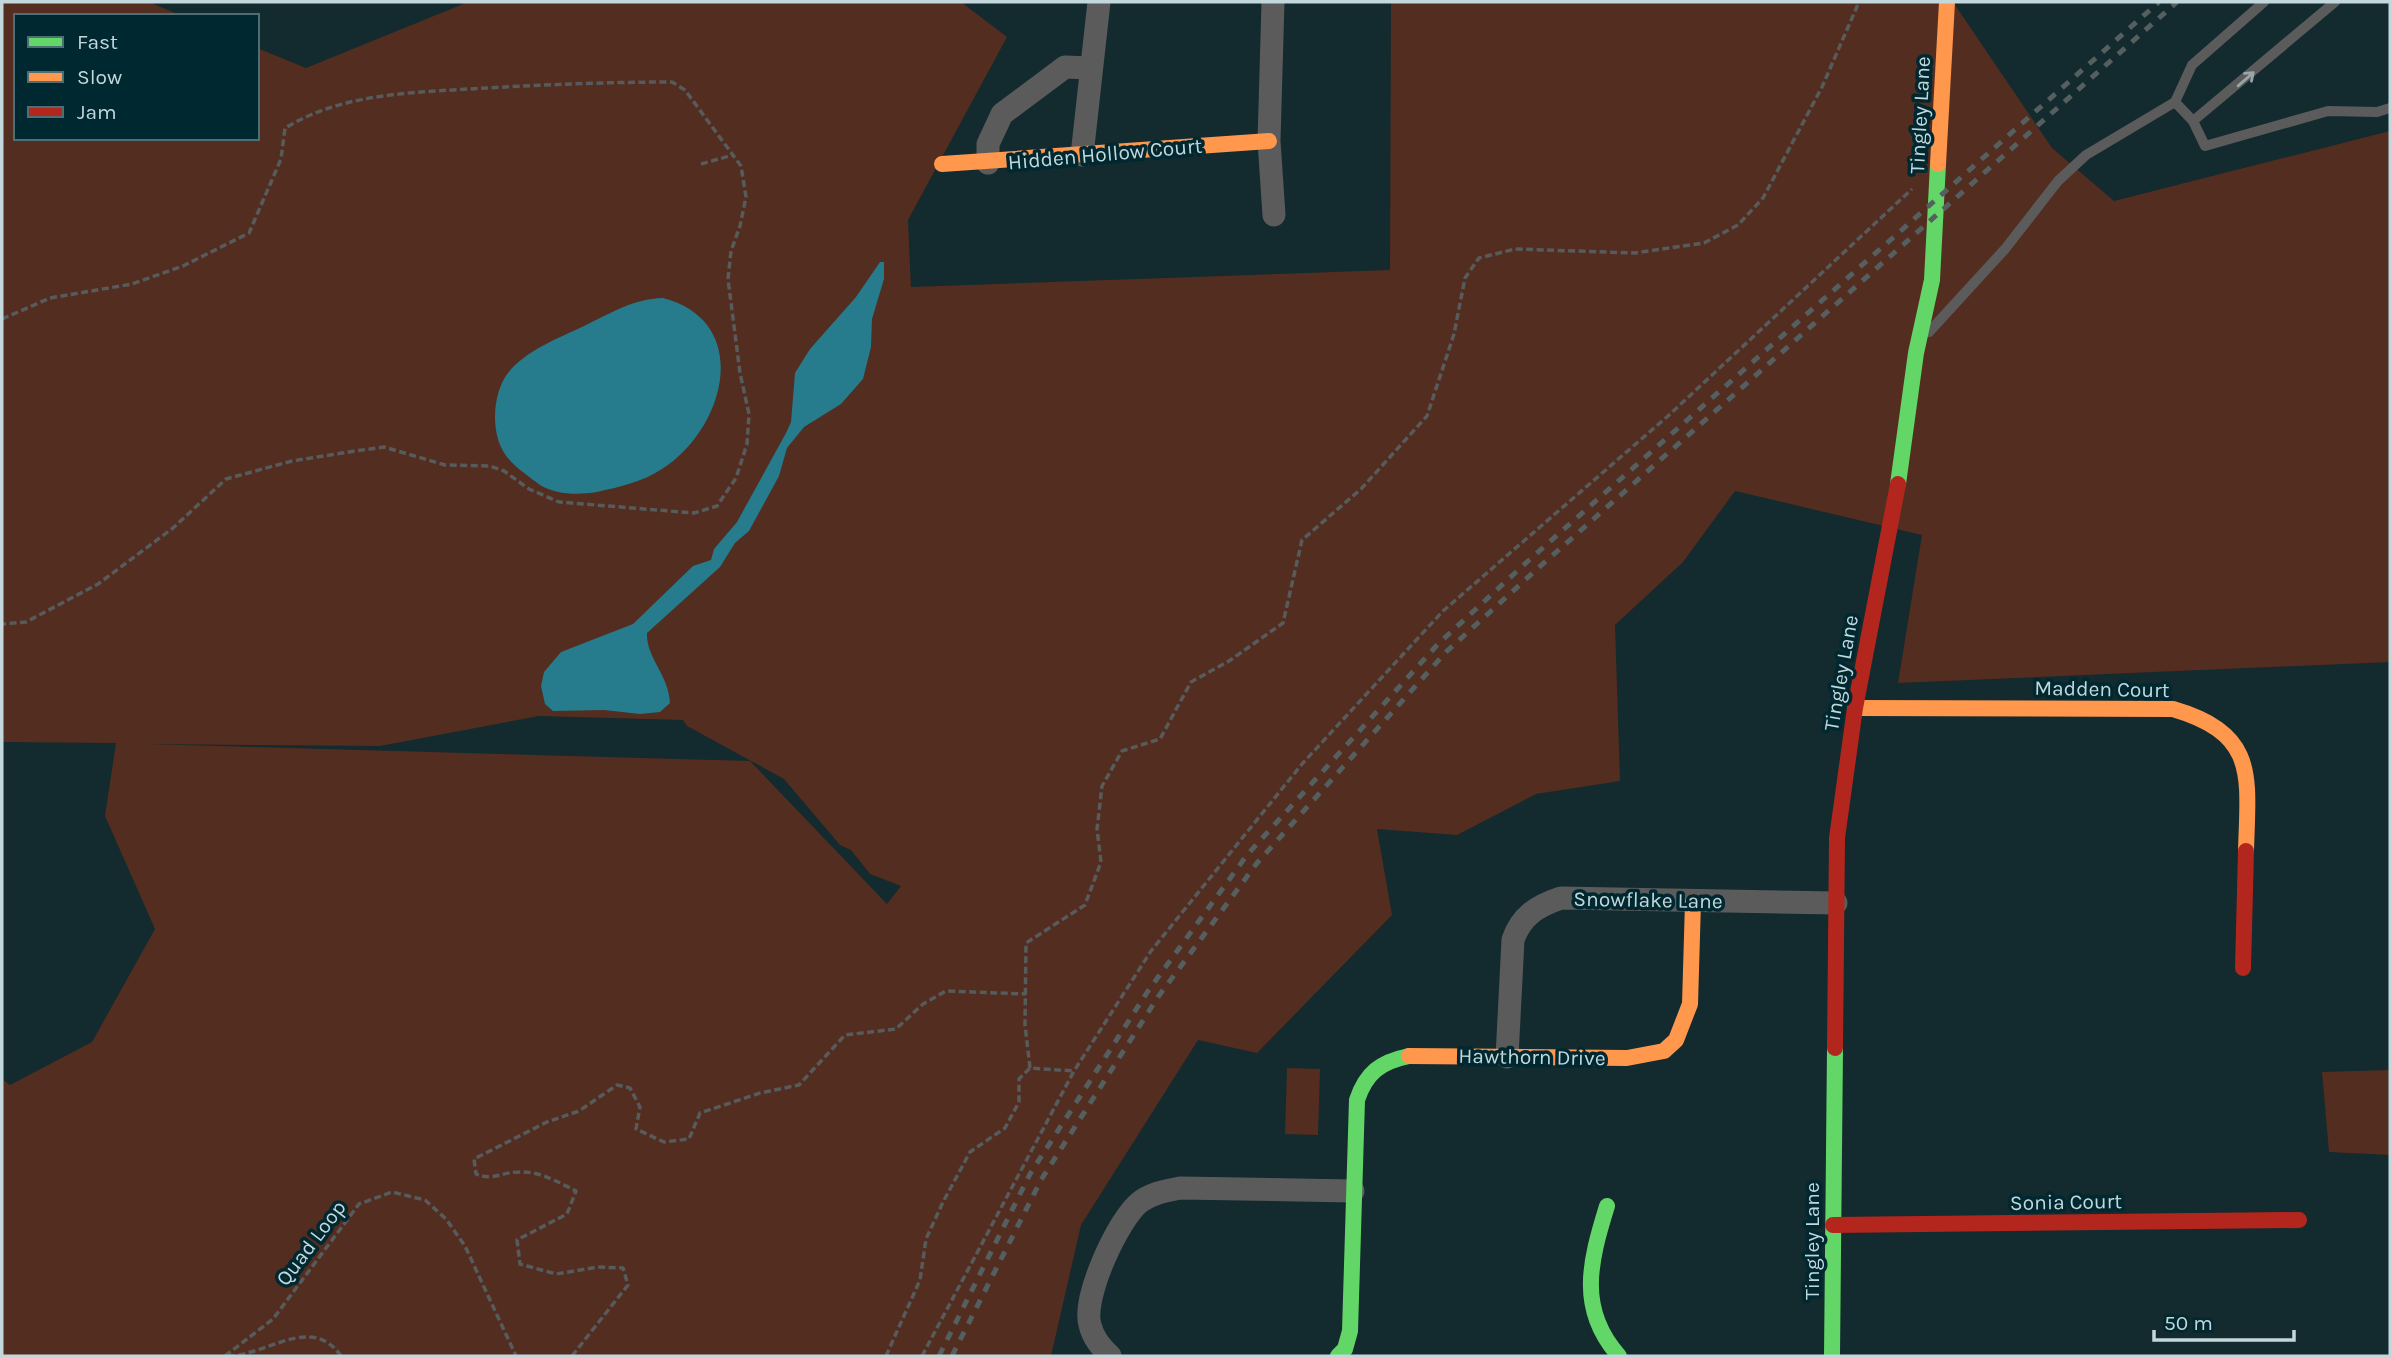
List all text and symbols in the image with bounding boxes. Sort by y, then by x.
legend [14,14,259,140]
text: Fast [77,30,118,54]
street label: Tingley Lane [1905,56,1935,174]
text: Slow [77,65,122,89]
one-way arrow [2237,71,2255,87]
text: Jam [77,100,117,124]
street label: Hidden Hollow Court [1007,134,1203,174]
street label: Tingley Lane [1819,613,1863,733]
street label: Madden Court [2034,676,2170,702]
street label: Snowflake Lane [1573,887,1723,913]
street label: Hawthorn Drive [1458,1044,1606,1070]
street label: Tingley Lane [1800,1182,1824,1300]
street label: Sonia Court [2010,1189,2122,1215]
street label: Quad Loop [271,1196,351,1290]
scale bar [2154,1298,2294,1342]
text: 50 m [2164,1311,2213,1335]

